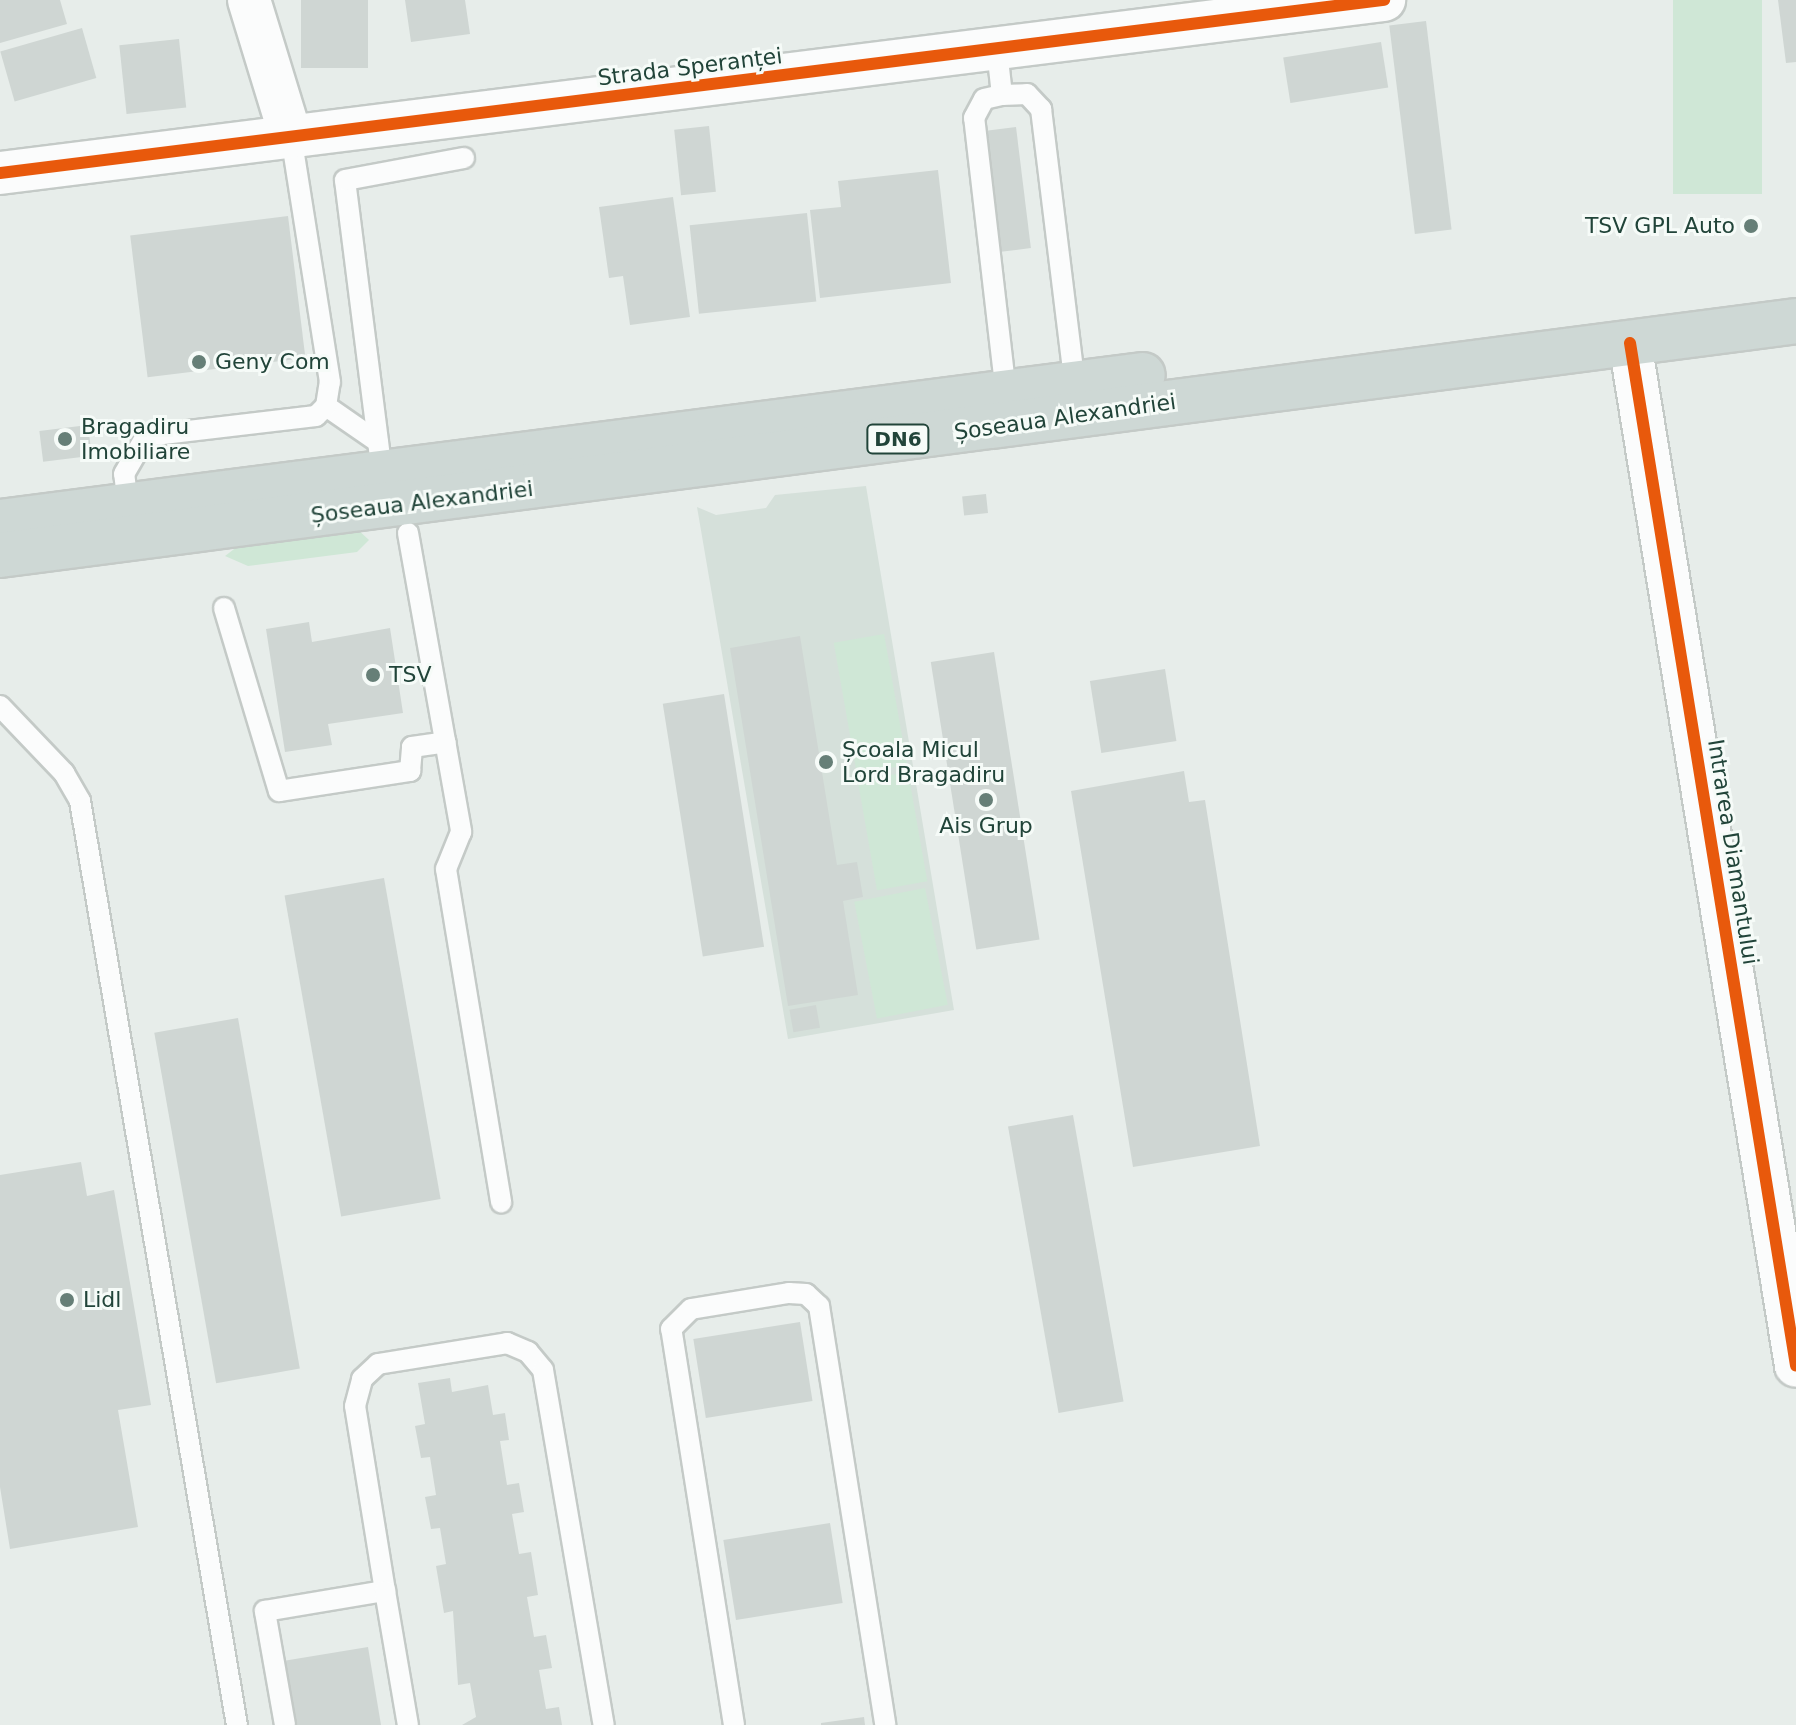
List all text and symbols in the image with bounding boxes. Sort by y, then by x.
street label: Strada Speranței [596,43,784,91]
place label: TSV GPL Auto [1585,213,1735,239]
marker: TSV GPL Auto [1742,217,1760,235]
place label: Geny Com [215,349,330,375]
marker: Geny Com [190,353,208,371]
street label: Șoseaua Alexandriei [952,388,1178,446]
place label: Bragadiru Imobiliare [81,413,190,464]
road number: DN6 [866,423,930,455]
marker: Bragadiru Imobiliare [56,430,74,448]
street label: Șoseaua Alexandriei [309,475,535,529]
place label: TSV [389,662,431,688]
marker: TSV [364,666,382,684]
place label: Școala Micul Lord Bragadiru [842,736,1005,788]
street label: Intrarea Diamantului [1702,737,1764,967]
marker: Școala Micul Lord Bragadiru [817,753,835,771]
marker: Ais Grup [977,791,995,809]
place label: Ais Grup [939,813,1033,839]
place label: Lidl [83,1287,121,1313]
marker: Lidl [58,1291,76,1309]

